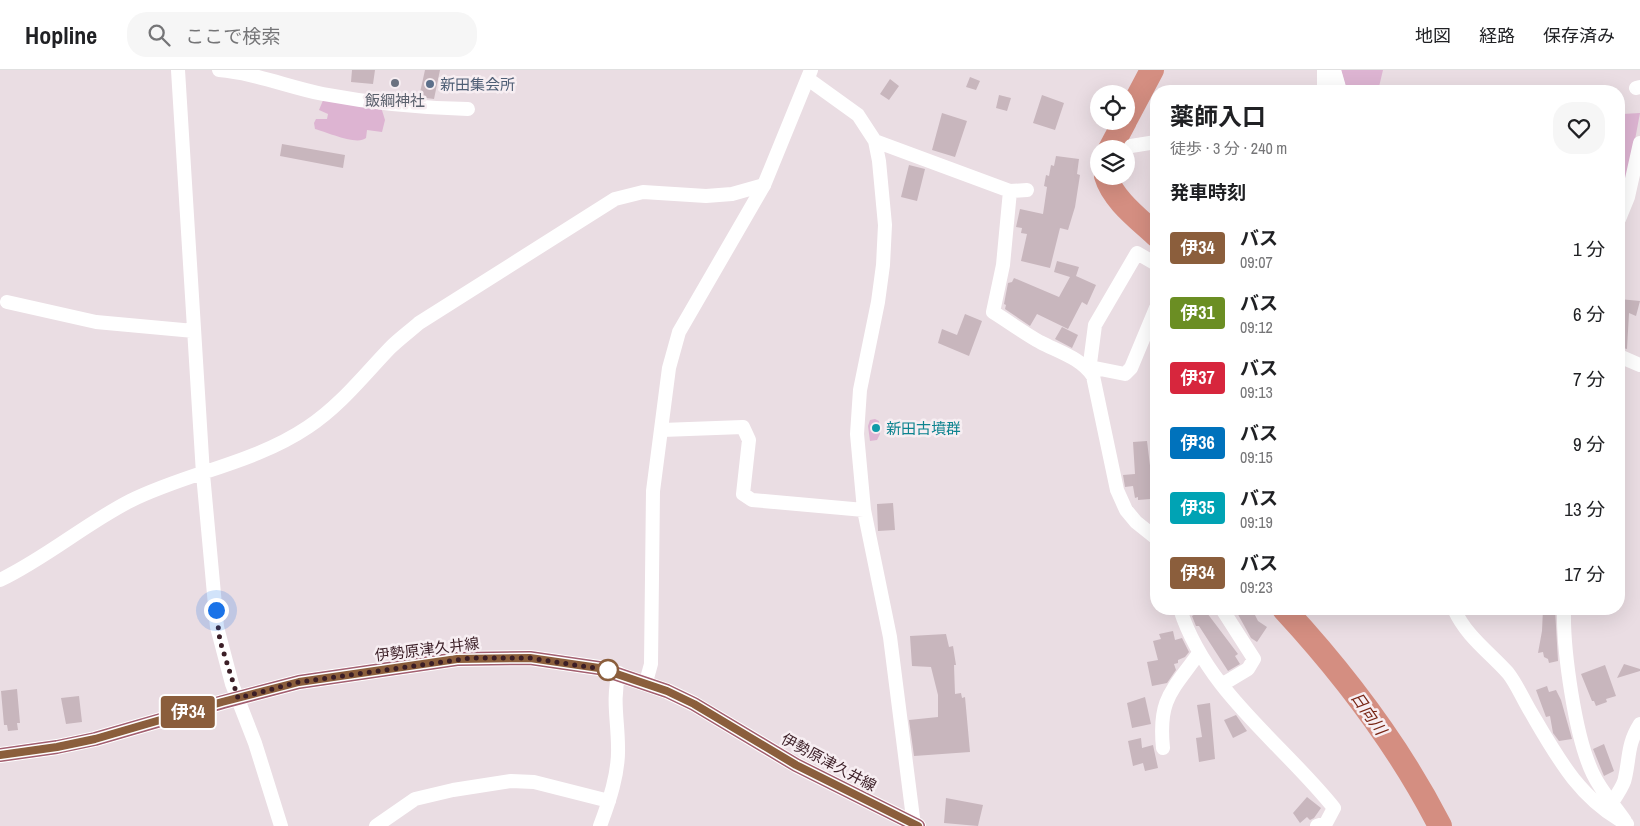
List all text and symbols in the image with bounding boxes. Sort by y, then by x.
search box [127,12,477,57]
text: Hopline [25,19,97,51]
icon: search [145,21,173,49]
text: ここで検索 [185,23,280,49]
text: 地図 [1415,23,1451,48]
text: 経路 [1479,23,1515,48]
text: 保存済み [1543,23,1615,48]
place label: 新田集会所 [440,74,515,95]
marker: 飯綱神社 [389,77,401,89]
marker: 新田集会所 [424,78,436,90]
map controls [1090,85,1135,185]
button: locate [1090,85,1135,130]
place label: 飯綱神社 [365,90,425,111]
text: 薬師入口 [1170,100,1266,132]
button: heart [1553,102,1605,154]
text: 徒歩 · 3 分 · 240 m [1170,137,1287,159]
button: layers [1090,140,1135,185]
text: 発車時刻 [1170,179,1246,205]
text: バス [1240,225,1278,251]
text: 伊34 [1180,235,1215,260]
text: 1 分 [1573,236,1605,262]
text: 09:07 [1240,251,1273,273]
text: バス [1240,290,1278,316]
text: 伊31 [1180,300,1215,325]
text: 6 分 [1573,301,1605,327]
text: 09:12 [1240,316,1273,338]
text: バス [1240,355,1278,381]
text: 伊37 [1180,365,1215,390]
text: 7 分 [1573,366,1605,392]
text: 09:13 [1240,381,1273,403]
place label: 新田古墳群 [886,418,961,439]
text: バス [1240,420,1278,446]
marker: 新田古墳群 [870,422,882,434]
text: 伊36 [1180,430,1215,455]
text: 9 分 [1573,431,1605,457]
text: 09:15 [1240,446,1273,468]
text: バス [1240,485,1278,511]
text: 伊35 [1180,495,1215,520]
text: 13 分 [1564,496,1605,522]
text: 09:19 [1240,511,1273,533]
text: バス [1240,550,1278,576]
text: 伊34 [1180,560,1215,585]
text: 17 分 [1564,561,1605,587]
text: 09:23 [1240,576,1273,598]
your location [204,598,229,623]
street label: 伊勢原津久井線 [374,632,480,666]
unlabelled marker [597,659,619,681]
water label: 日向川 [1346,687,1393,741]
line badge: 伊34 [159,696,217,728]
text: 伊34 [171,699,205,724]
street label: 伊勢原津久井線 [778,728,880,796]

